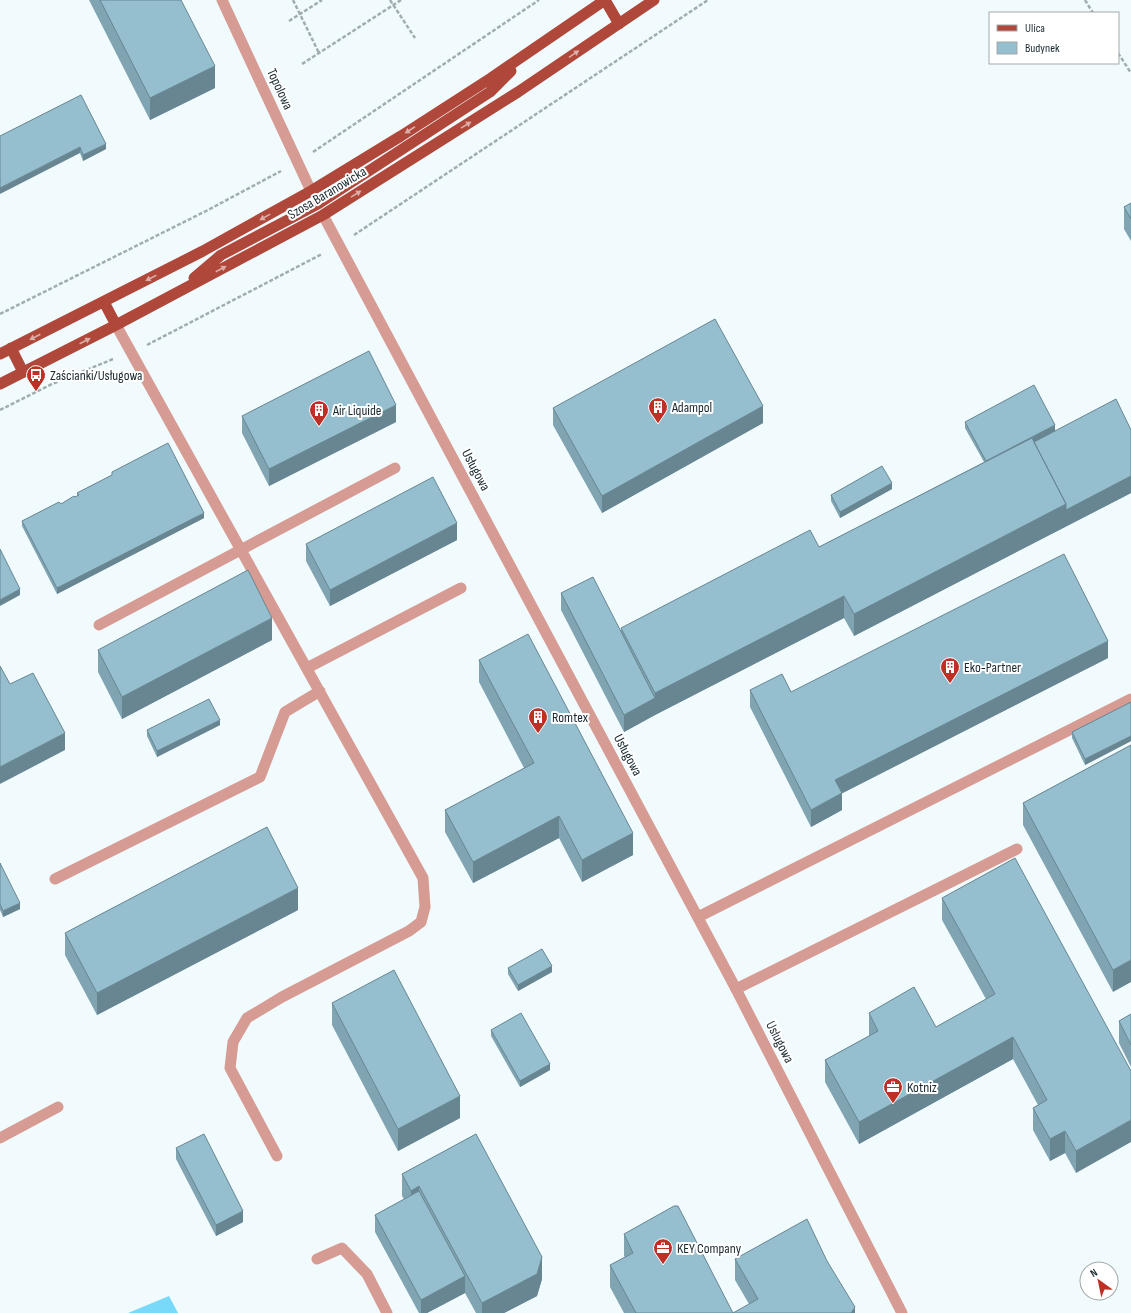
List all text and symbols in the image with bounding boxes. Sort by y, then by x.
legend [989,12,1119,64]
text: Ulica [1025,21,1045,36]
text: Budynek [1025,41,1060,56]
one-way arrow [569,50,580,57]
street label: Topolowa [263,66,297,112]
one-way arrow [460,121,472,128]
one-way arrow [404,127,416,134]
street label: Szosa Baranowicka [285,163,369,223]
one-way arrow [351,190,361,198]
one-way arrow [259,213,271,220]
one-way arrow [215,266,226,273]
one-way arrow [145,275,156,281]
one-way arrow [29,333,40,340]
one-way arrow [79,338,90,344]
bus stop icon: Zaścianki/Usługowa [25,364,47,392]
place label: Zaścianki/Usługowa [50,367,142,384]
building icon: Adampol [647,396,669,424]
building icon: Air Liquide [308,399,330,427]
place label: Adampol [671,399,712,416]
place label: Air Liquide [332,402,381,419]
street label: Usługowa [458,446,494,494]
building icon: Eko-Partner [939,656,961,684]
place label: Eko-Partner [964,659,1021,676]
building icon: Romtex [527,706,549,734]
place label: Romtex [552,709,589,726]
street label: Usługowa [610,731,646,779]
street label: Usługowa [762,1018,798,1066]
office icon: Kotniz [882,1076,904,1104]
place label: Kotniz [907,1079,937,1096]
office icon: KEY Company [652,1237,674,1265]
place label: KEY Company [677,1240,742,1257]
north arrow [1079,1261,1119,1301]
text: N [1088,1266,1100,1280]

